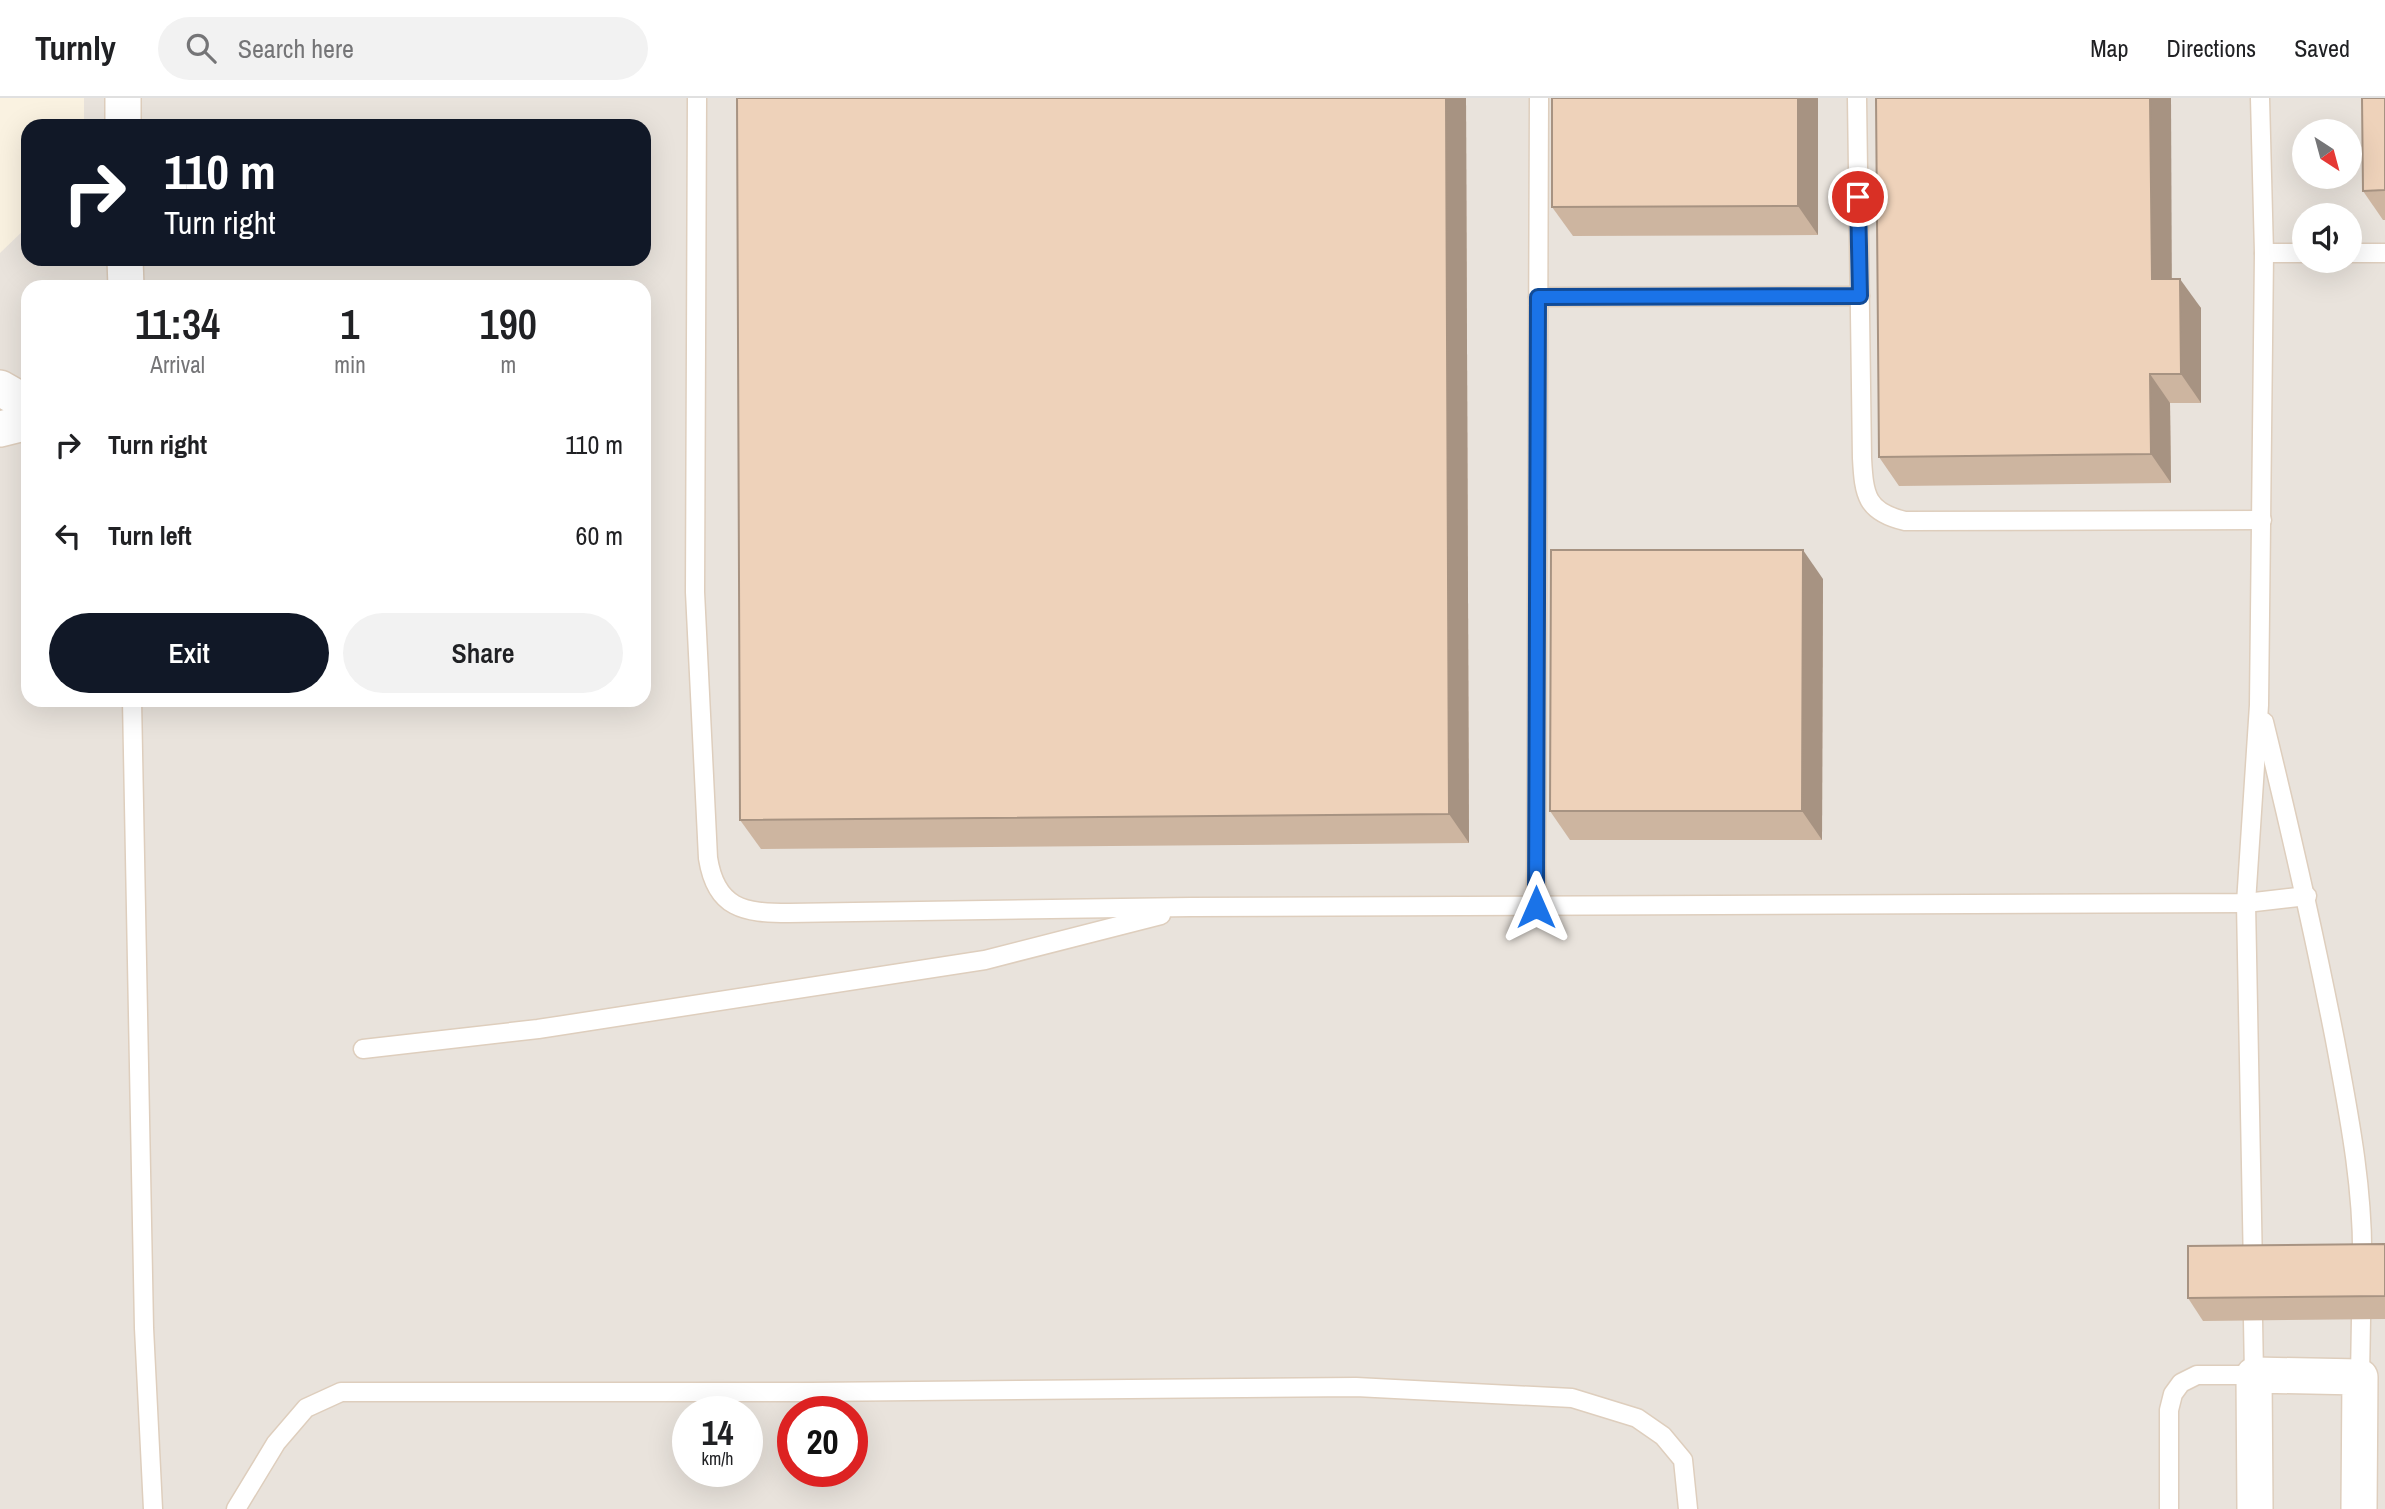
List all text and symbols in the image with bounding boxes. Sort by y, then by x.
search box [158,17,648,80]
text: Turnly [35,26,116,70]
icon: search [182,29,220,67]
text: Search here [238,31,354,66]
text: Map [2090,32,2128,64]
text: Directions [2166,32,2256,64]
text: Saved [2294,32,2350,64]
north arrow [2292,119,2362,189]
map controls [2292,119,2362,273]
text: 110 m [164,138,276,204]
icon: right [49,147,140,238]
pin [1828,167,1888,227]
icon: arrive [1839,178,1877,216]
text: Turn right [164,201,276,244]
button: sound [2292,203,2362,273]
text: 11:34 [135,296,220,352]
text: 1 [340,296,359,352]
text: 190 [480,296,537,352]
text: Arrival [150,349,205,380]
text: min [334,349,366,380]
text: m [500,349,516,380]
icon: right [49,426,87,464]
text: Turn right [108,427,207,462]
text: 110 m [565,427,623,462]
icon: left [49,517,87,555]
text: Turn left [108,518,192,553]
text: 60 m [576,518,623,553]
button: Exit [49,613,329,693]
button: Share [343,613,623,693]
position arrow [1499,870,1573,944]
speed limit sign: 20 [777,1396,868,1487]
text: 14 [702,1409,733,1456]
text: km/h [702,1446,734,1471]

